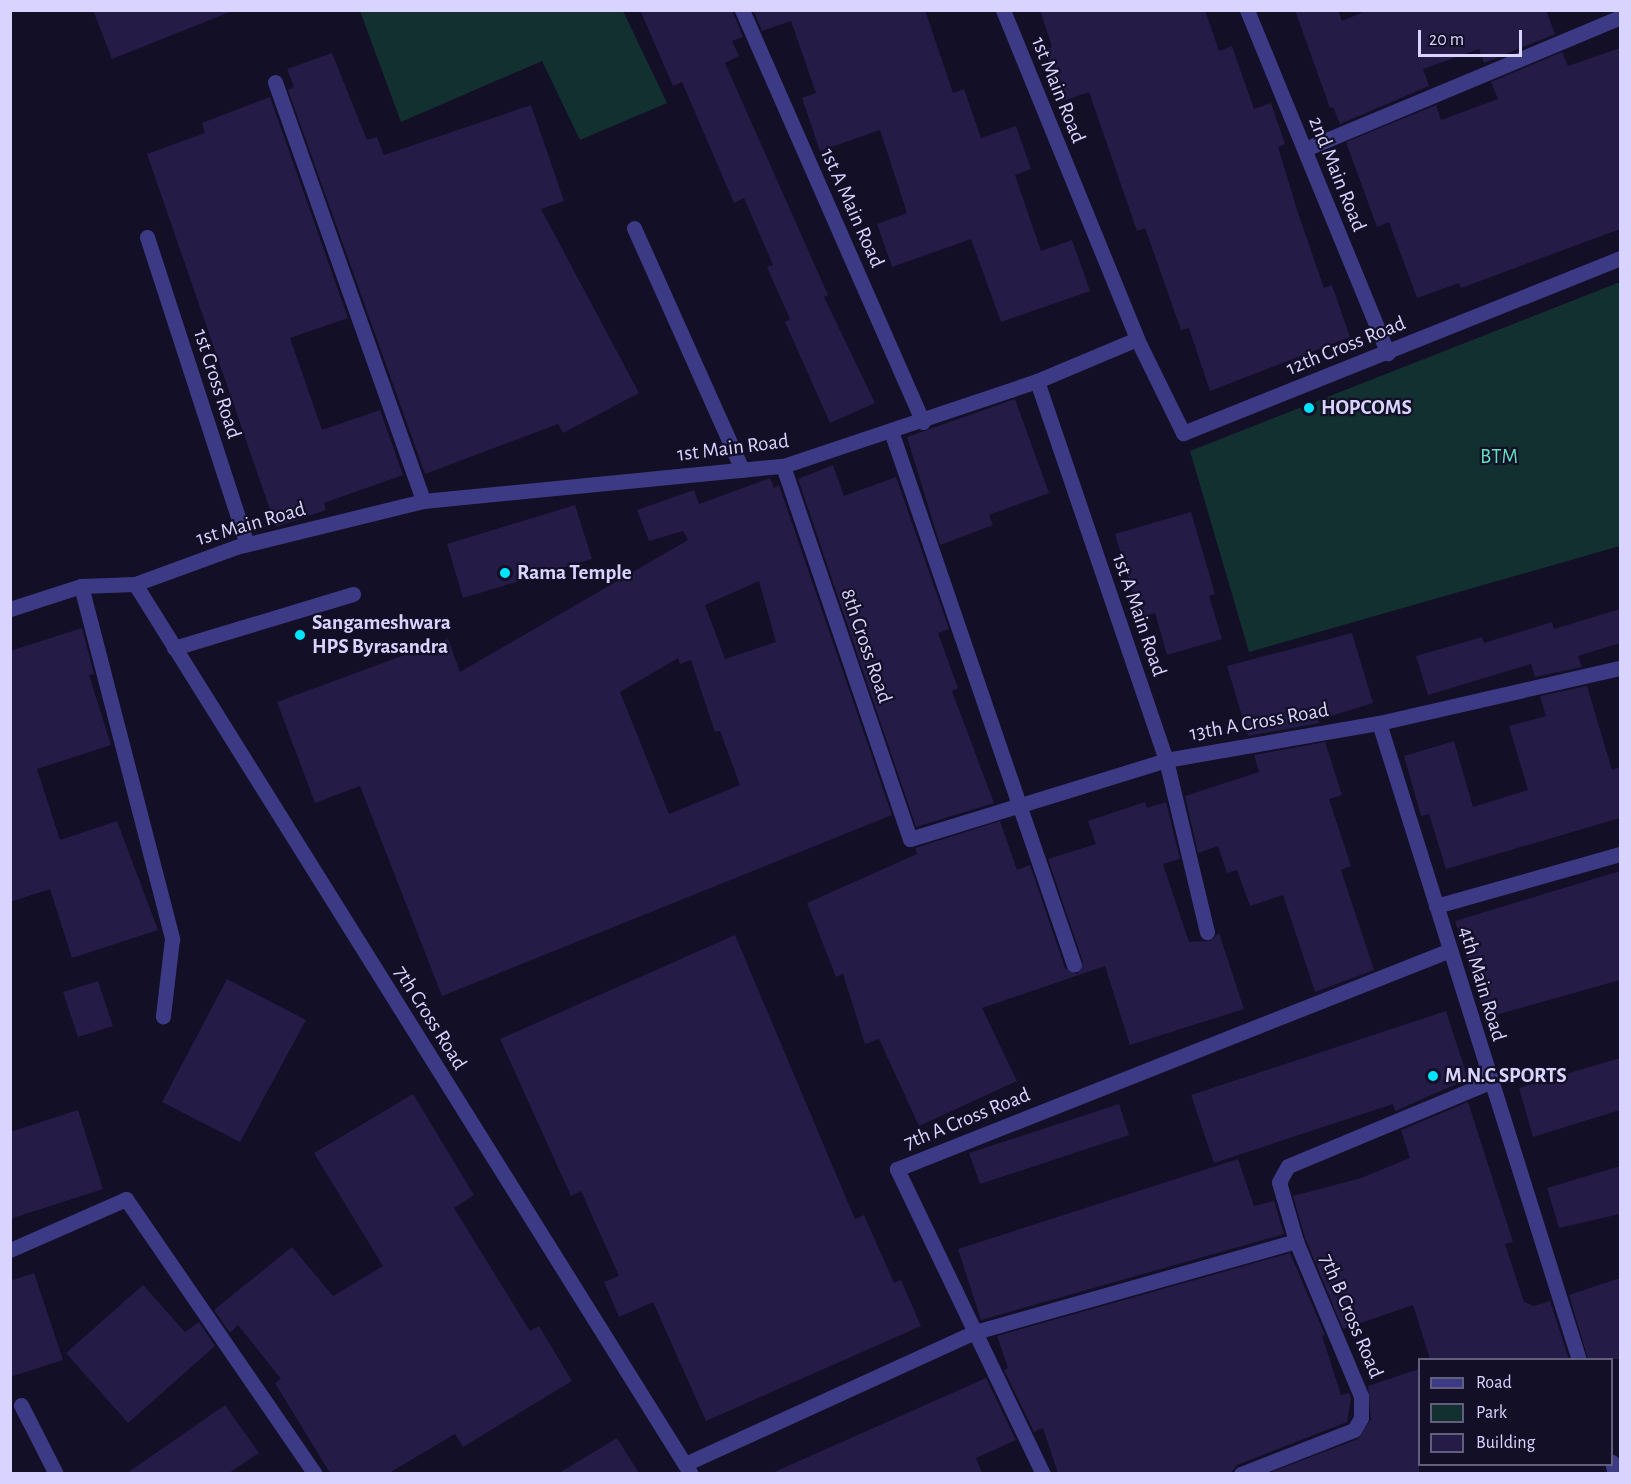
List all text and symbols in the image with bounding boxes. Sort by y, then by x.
scale bar [1421,18,1524,56]
text: 20 m [1429,31,1464,49]
street label: 1st Main Road [1025,33,1091,147]
street label: 2nd Main Road [1302,113,1372,235]
street label: 1st A Main Road [814,144,890,272]
street label: 12th Cross Road [1283,311,1409,381]
street label: 1st Cross Road [187,326,247,442]
place label: HOPCOMS [1321,395,1412,421]
marker: HOPCOMS [1302,401,1316,415]
street label: 1st Main Road [676,429,790,467]
park label: BTM [1480,444,1518,470]
street label: 1st Main Road [194,496,308,552]
street label: 1st A Main Road [1106,550,1172,680]
place label: Rama Temple [517,560,632,586]
marker: Rama Temple [498,566,512,580]
street label: 8th Cross Road [835,585,897,707]
place label: Sangameshwara HPS Byrasandra [312,610,451,660]
marker: Sangameshwara HPS Byrasandra [293,628,307,642]
street label: 13th A Cross Road [1187,697,1331,747]
street label: 4th Main Road [1453,924,1511,1044]
street label: 7th Cross Road [388,961,472,1075]
place label: M.N.C SPORTS [1445,1063,1567,1089]
marker: M.N.C SPORTS [1426,1069,1440,1083]
street label: 7th A Cross Road [900,1082,1034,1156]
street label: 7th B Cross Road [1313,1250,1389,1382]
legend [1418,1358,1613,1466]
text: Road [1476,1374,1512,1392]
text: Park [1476,1404,1507,1422]
text: Building [1476,1434,1535,1452]

